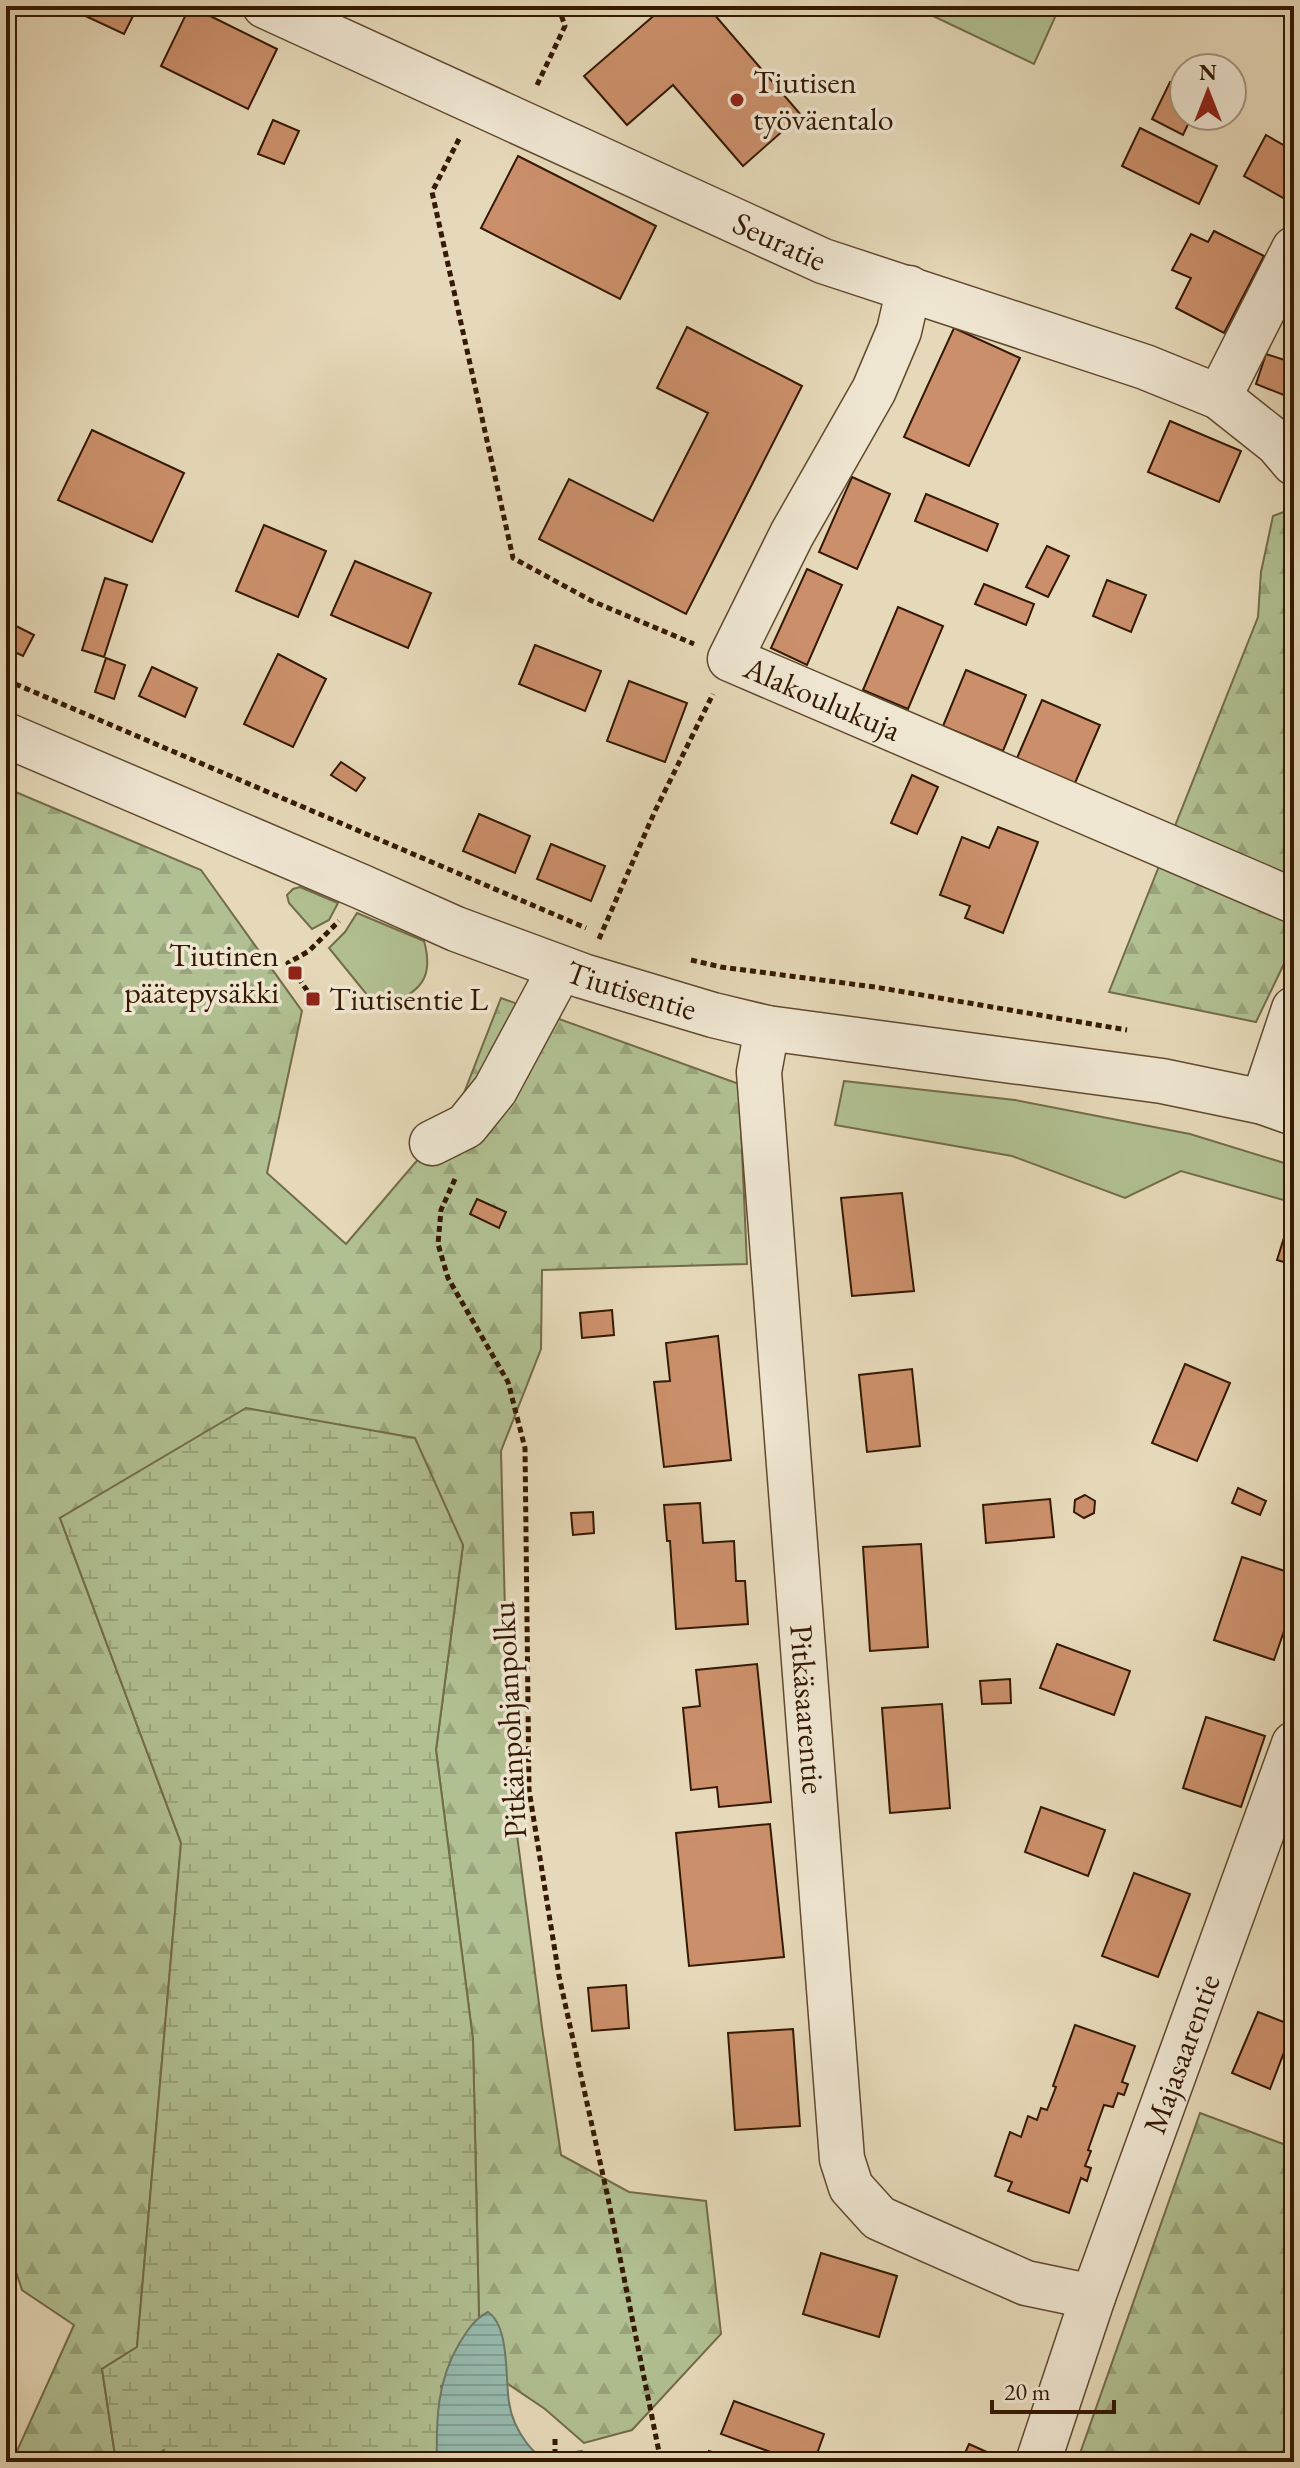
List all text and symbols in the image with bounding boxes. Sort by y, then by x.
north arrow [1168,52,1248,132]
text: N [1199,58,1217,87]
place label: Tiutisen työväentalo [753,61,894,140]
marker: Tiutisen työväentalo [728,91,746,109]
street label: Seuratie [726,202,833,281]
street label: Alakoulukuja [737,646,908,751]
place label: Tiutinen päätepysäkki [124,934,279,1013]
street label: Tiutisentie [560,951,702,1030]
marker: Tiutinen päätepysäkki [286,964,304,982]
place label: Tiutisentie L [329,978,489,1020]
marker: Tiutisentie L [304,990,322,1008]
street label: Pitkänpohjanpolku [482,1600,536,1839]
street label: Pitkäsaarentie [780,1623,835,1796]
street label: Majasaarentie [1133,1968,1230,2139]
scale bar [992,2364,1114,2414]
text: 20 m [1004,2376,1051,2407]

